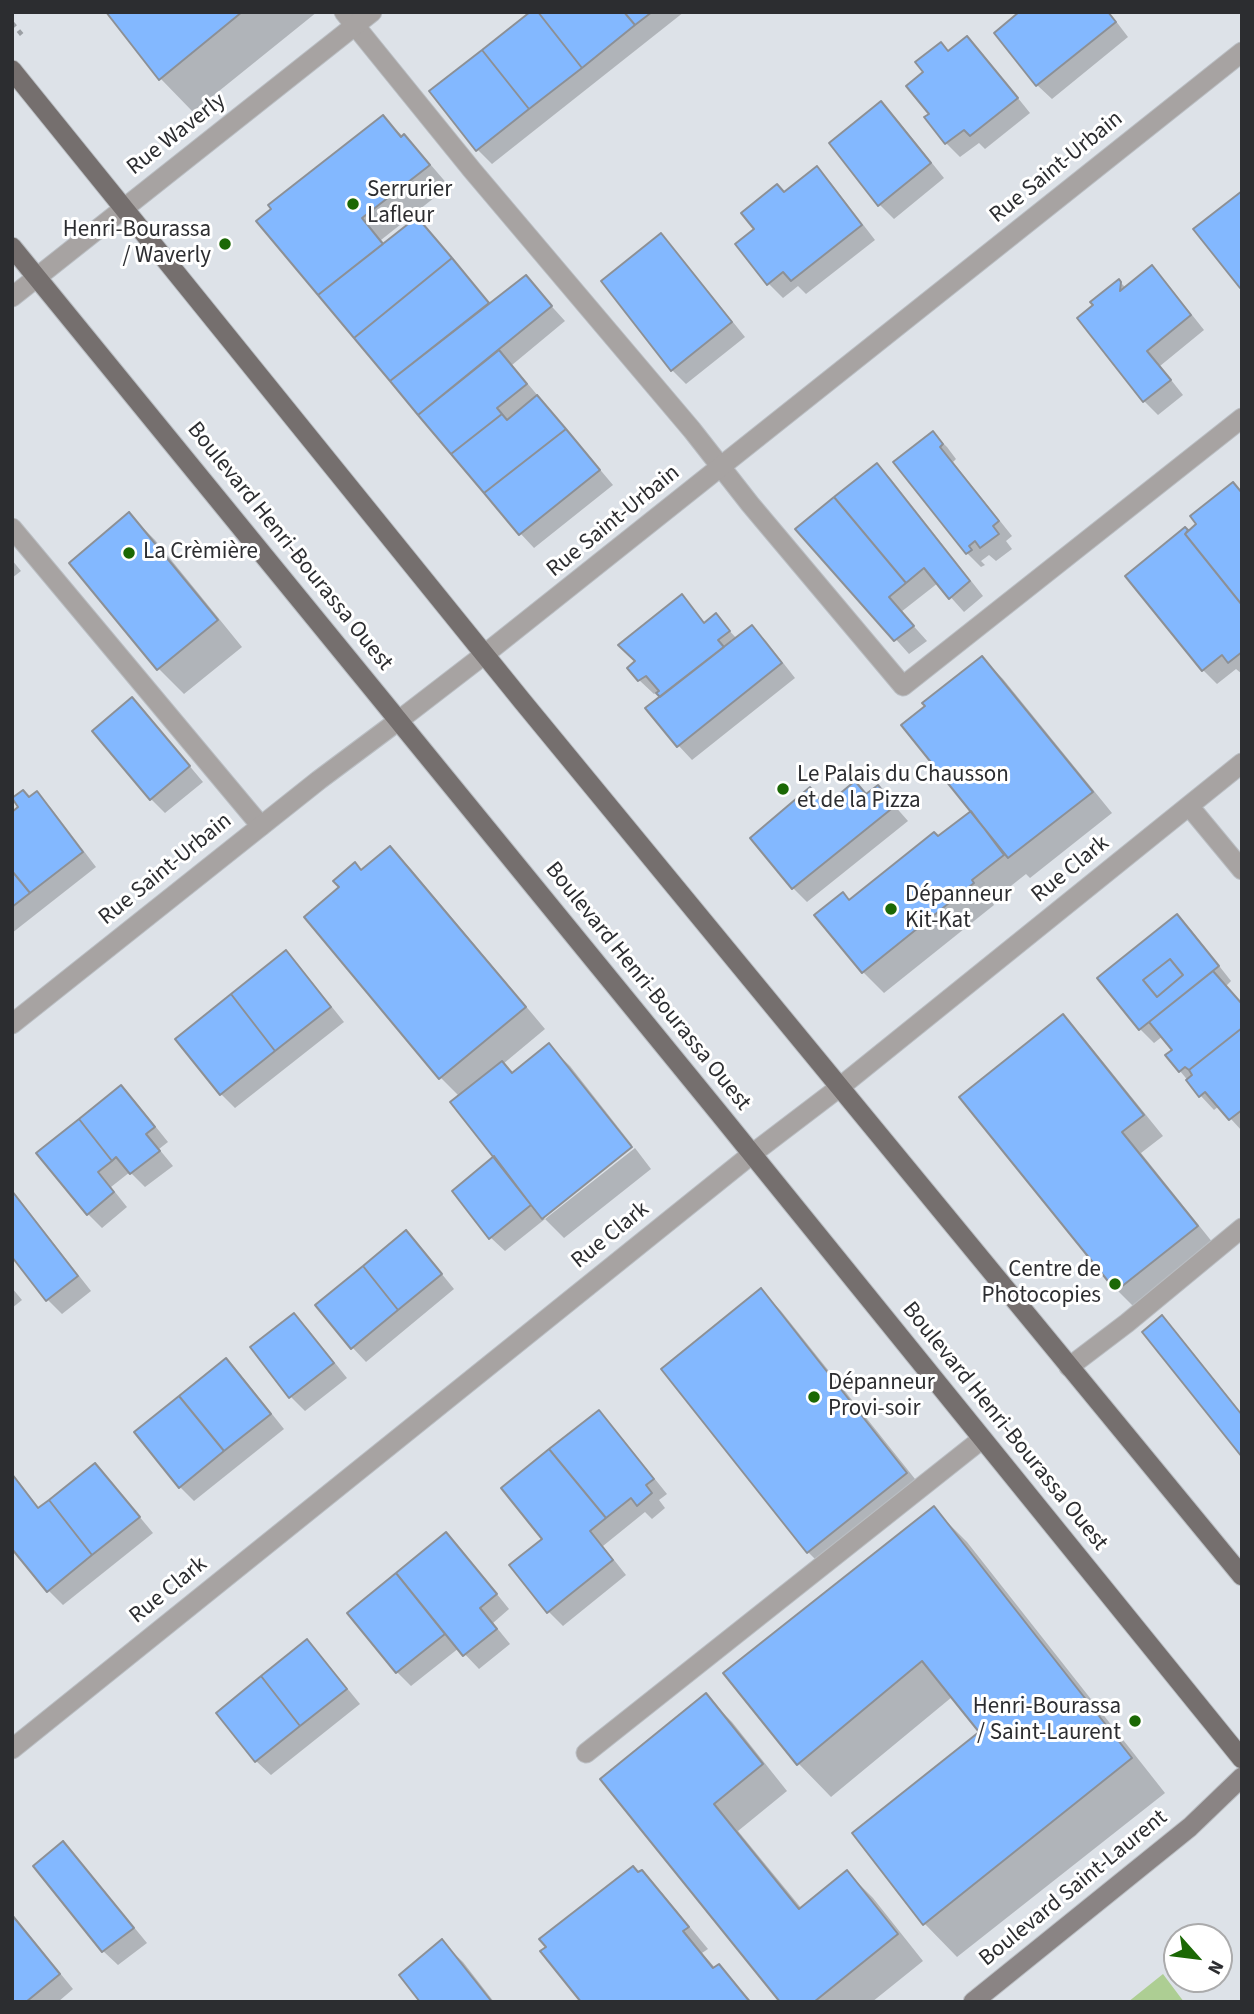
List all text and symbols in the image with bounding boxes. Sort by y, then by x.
street label: Rue Waverly [122,88,232,182]
street label: Rue Saint-Urbain [985,106,1129,230]
place label: Serrurier Lafleur [367,177,452,231]
marker: Serrurier Lafleur [345,196,361,212]
place label: Henri-Bourassa / Waverly [63,217,211,271]
marker: Henri-Bourassa / Waverly [217,236,233,252]
street label: Boulevard Henri-Bourassa Ouest [180,417,398,677]
street label: Rue Saint-Urbain [542,460,686,584]
place label: La Crèmière [143,539,258,567]
marker: La Crèmière [121,545,137,561]
place label: Le Palais du Chausson et de la Pizza [797,762,1009,816]
marker: Le Palais du Chausson et de la Pizza [775,781,791,797]
street label: Rue Saint-Urbain [94,808,238,932]
street label: Rue Clark [1027,830,1115,910]
street label: Boulevard Henri-Bourassa Ouest [538,857,756,1117]
place label: Dépanneur Kit-Kat [905,882,1012,936]
marker: Dépanneur Kit-Kat [883,901,899,917]
street label: Rue Clark [567,1196,655,1276]
place label: Centre de Photocopies [982,1257,1101,1311]
marker: Centre de Photocopies [1107,1276,1123,1292]
street label: Boulevard Henri-Bourassa Ouest [895,1297,1113,1557]
place label: Dépanneur Provi-soir [828,1370,935,1424]
marker: Dépanneur Provi-soir [806,1389,822,1405]
street label: Rue Clark [125,1551,213,1631]
place label: Henri-Bourassa / Saint-Laurent [973,1694,1121,1748]
marker: Henri-Bourassa / Saint-Laurent [1127,1713,1143,1729]
street label: Boulevard Saint-Laurent [974,1805,1174,1973]
north arrow [1163,1923,1233,1993]
text: N [1200,1955,1230,1979]

